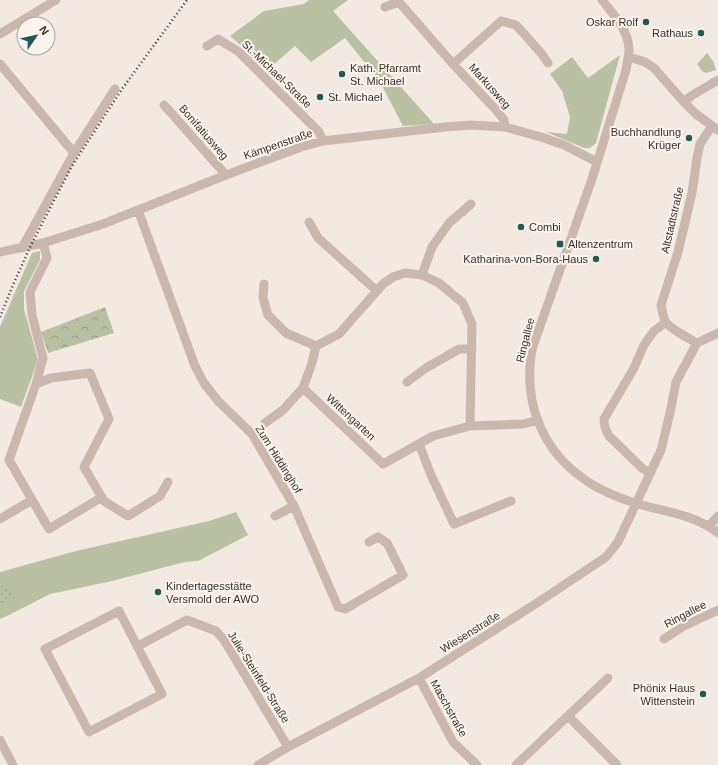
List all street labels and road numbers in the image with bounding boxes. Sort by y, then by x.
street label: St.-Michael-Straße [240,38,314,110]
street label: Markusweg [467,61,513,111]
street label: Bonifatiusweg [177,102,231,162]
street label: Kämpenstraße [242,127,314,161]
street label: Altstadtstraße [659,186,685,254]
street label: Ringallee [514,316,536,364]
street label: Wittengarten [324,391,378,443]
street label: Zum Hiddinghof [253,423,305,496]
street label: Ringallee [662,598,708,630]
street label: Wiesenstraße [438,609,502,655]
street label: Julie-Steinfeld-Straße [226,629,292,725]
street label: Maschstraße [428,677,470,739]

